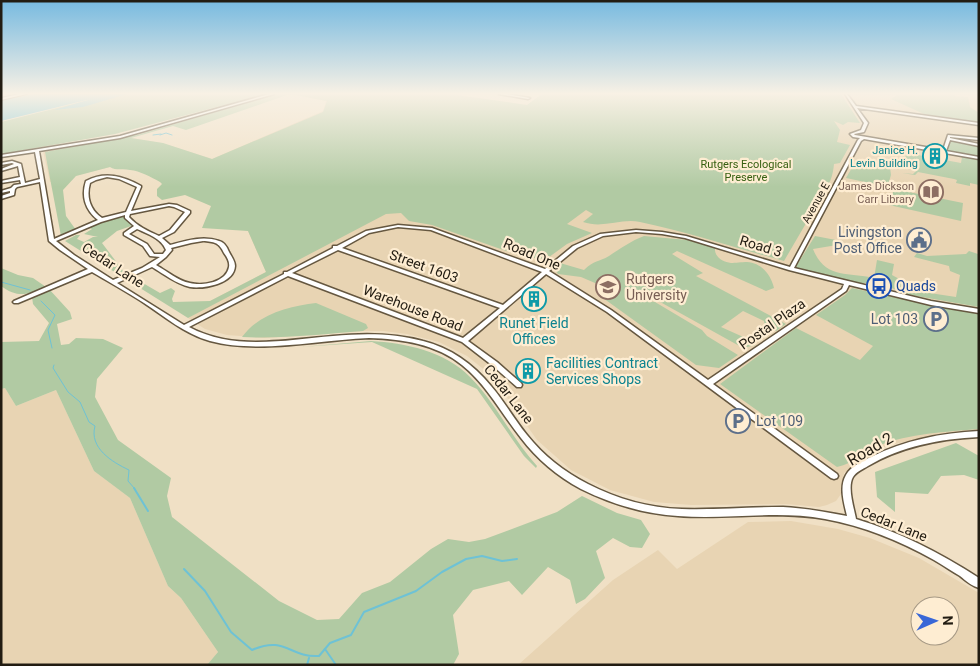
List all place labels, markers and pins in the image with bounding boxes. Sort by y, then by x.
building icon: Janice H. Levin Building [922,143,948,169]
place label: Janice H. Levin Building [850,144,918,170]
library icon: James Dickson Carr Library [918,179,944,205]
place label: James Dickson Carr Library [839,180,915,206]
place label: Livingston Post Office [834,224,902,256]
public building icon: Livingston Post Office [906,227,932,253]
place label: Rutgers University [626,271,687,303]
bus stop icon: Quads [866,273,892,299]
school or university icon: Rutgers University [595,274,621,300]
place label: Quads [896,278,936,294]
building icon: Runet Field Offices [521,286,547,312]
parking icon: Lot 103 [923,306,949,332]
place label: Lot 103 [871,311,918,327]
place label: Runet Field Offices [499,315,569,347]
place label: Facilities Contract Services Shops [546,355,659,387]
building icon: Facilities Contract Services Shops [515,358,541,384]
parking icon: Lot 109 [725,408,751,434]
place label: Lot 109 [756,413,803,429]

